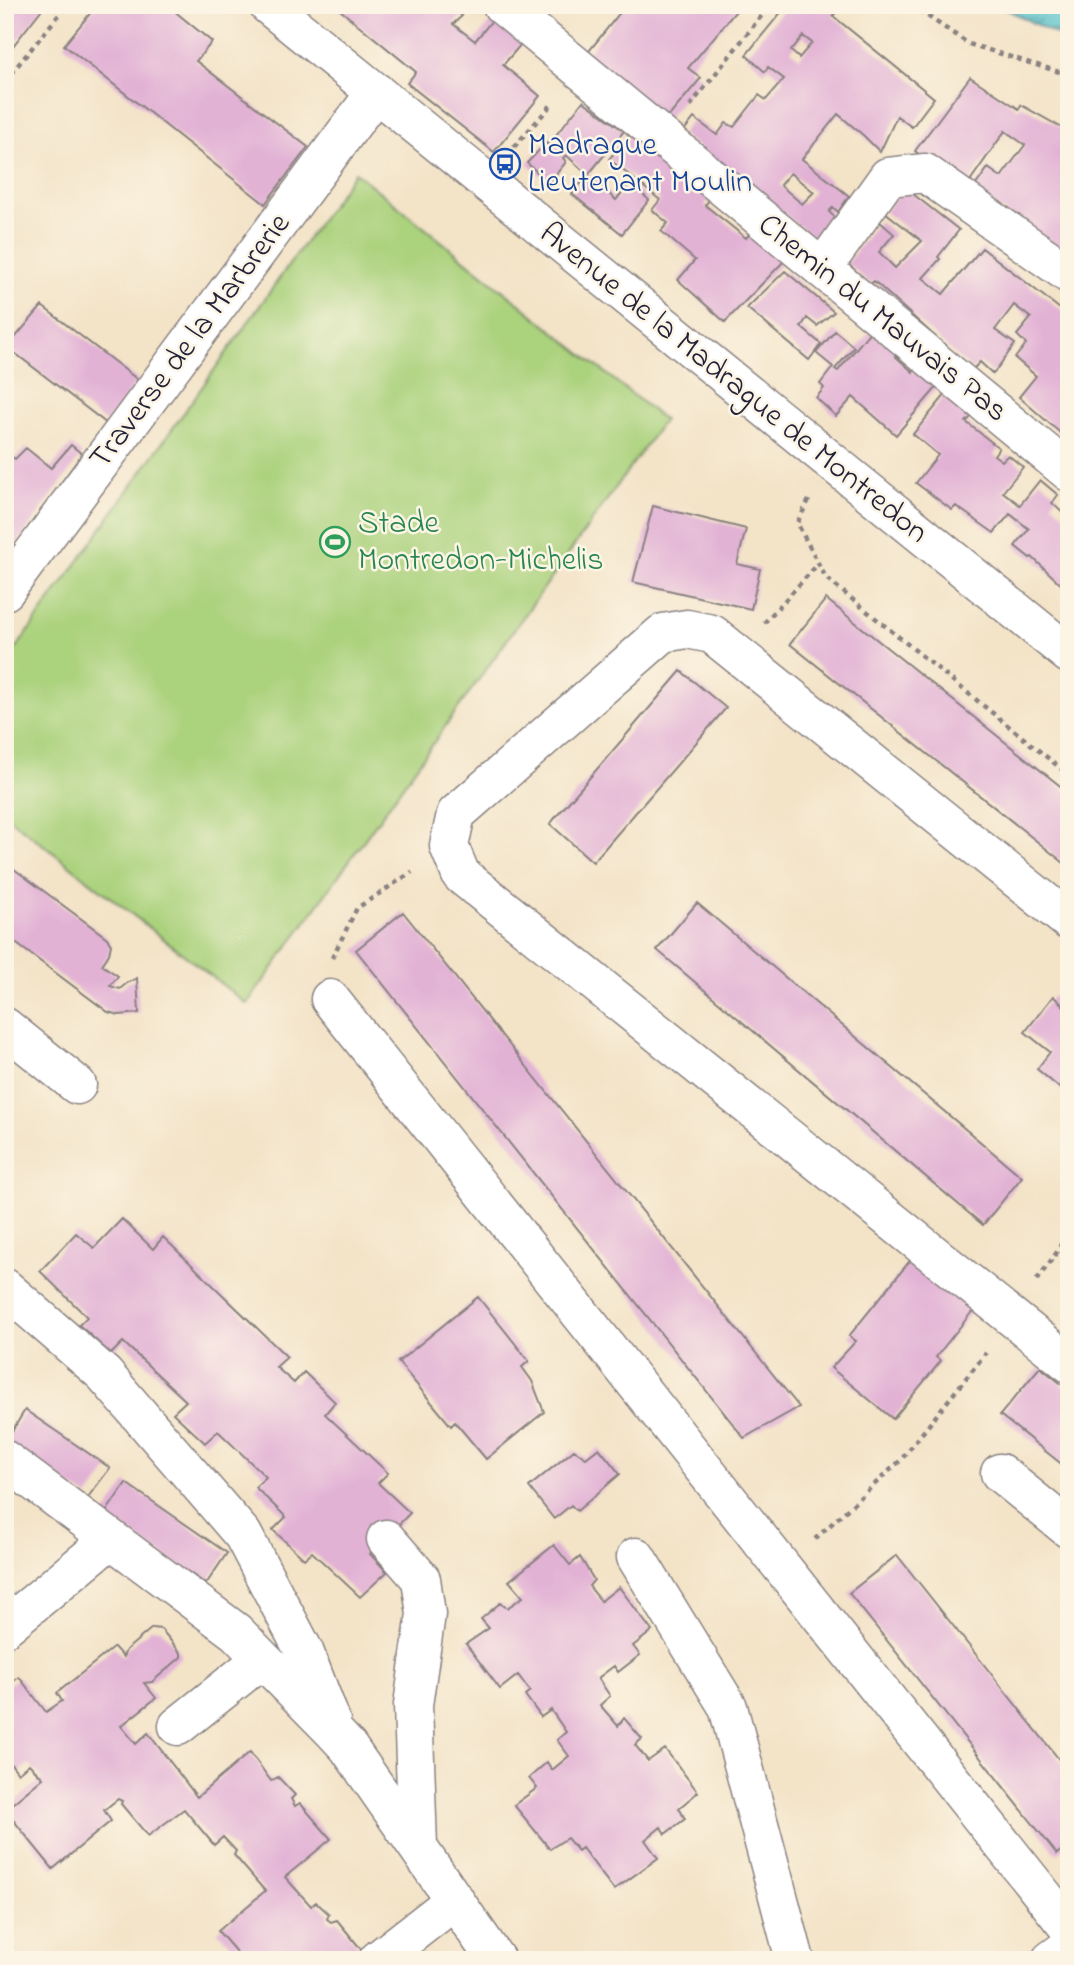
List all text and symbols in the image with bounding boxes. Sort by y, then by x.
place label: Madrague Lieutenant Moulin [528,123,752,207]
bus stop icon: Madrague Lieutenant Moulin [488,147,522,181]
street label: Traverse de la Marbrerie [79,203,304,480]
street label: Chemin du Mauvais Pas [747,203,1017,435]
street label: Avenue de la Madrague de Montredon [528,212,938,556]
place label: Stade Montredon-Michelis [358,501,604,585]
sports icon: Stade Montredon-Michelis [318,525,352,559]

